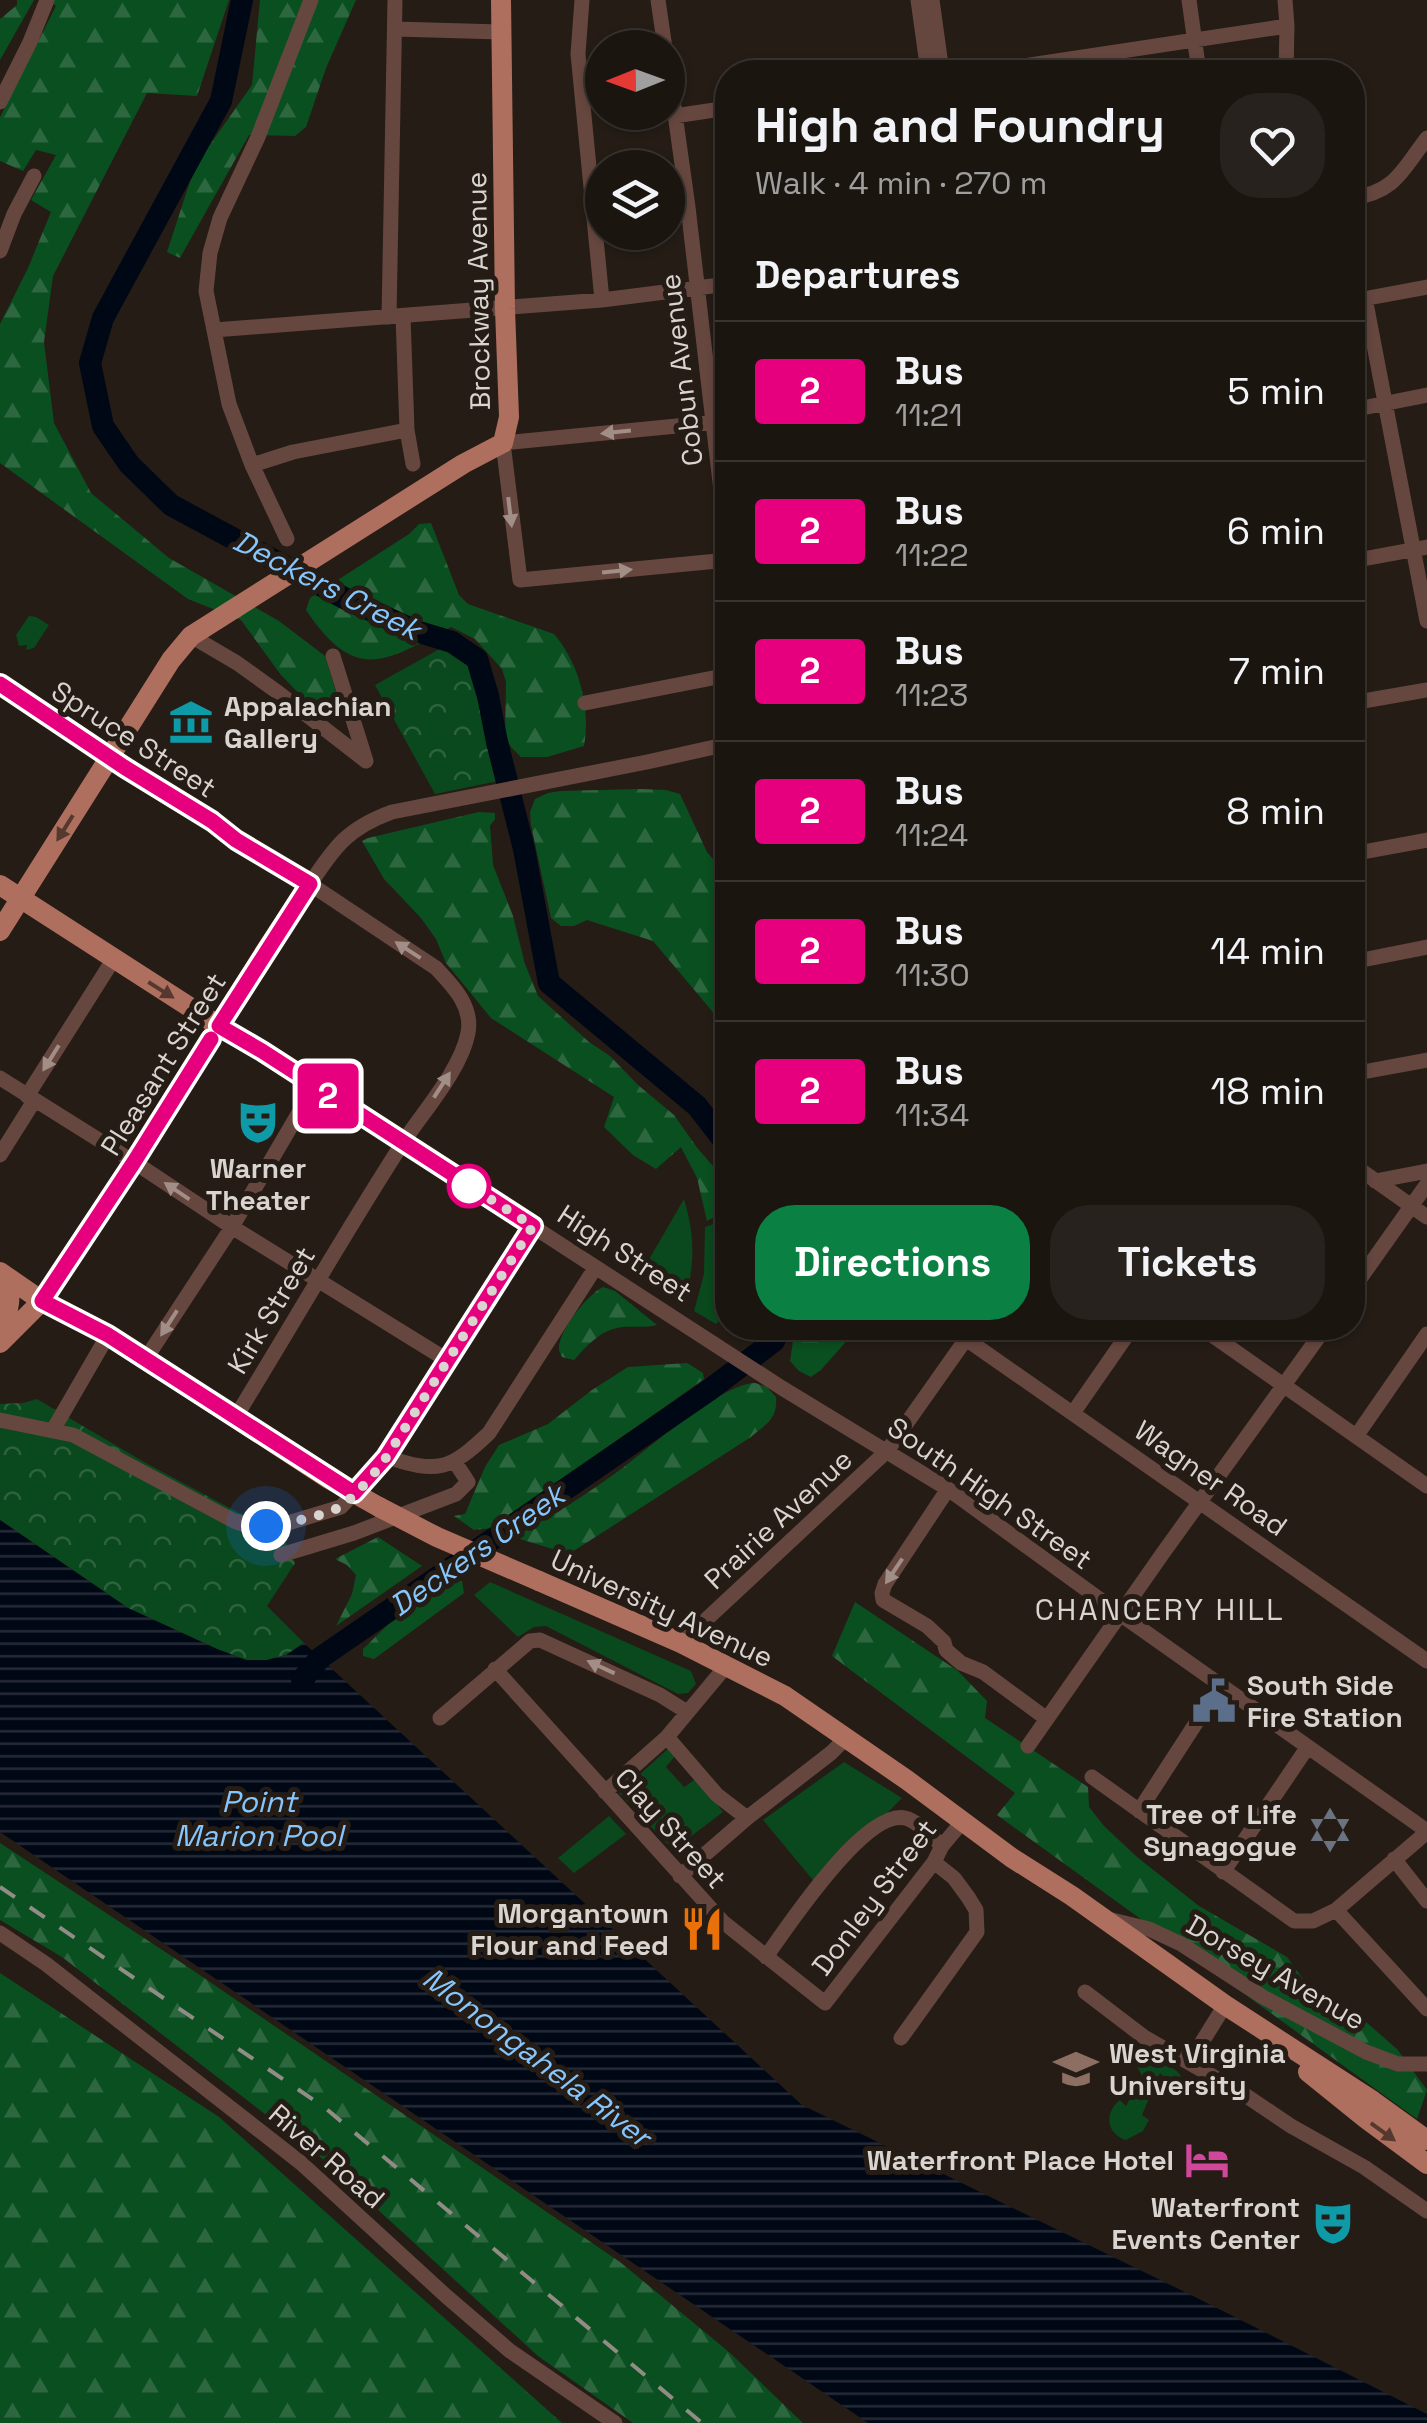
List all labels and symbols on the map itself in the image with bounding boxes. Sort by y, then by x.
north arrow [585,30,685,130]
street label: Brockway Avenue [458,171,498,411]
street label: Cobun Avenue [651,272,711,468]
one-way arrow [599,425,631,441]
one-way arrow [502,497,518,528]
water label: Deckers Creek [227,521,430,650]
one-way arrow [601,563,633,579]
street label: Spruce Street [45,672,223,806]
place label: Appalachian Gallery [224,688,392,756]
museum icon: Appalachian Gallery [167,698,215,746]
one-way arrow [57,815,75,842]
one-way arrow [395,942,422,960]
street label: Pleasant Street [92,966,234,1162]
one-way arrow [147,981,175,998]
one-way arrow [43,1044,61,1072]
line badge: 2 [296,1064,360,1128]
one-way arrow [433,1071,451,1099]
theatre icon: Warner Theater [234,1098,282,1146]
place label: Warner Theater [206,1150,310,1218]
unlabelled marker [448,1165,490,1207]
one-way arrow [164,1182,191,1200]
street label: High Street [551,1196,699,1310]
street label: Kirk Street [219,1240,323,1380]
one-way arrow [161,1309,179,1336]
street label: South High Street [881,1409,1099,1577]
street label: Wagner Road [1128,1412,1294,1544]
street label: Prairie Avenue [696,1441,860,1597]
water label: Deckers Creek [382,1474,574,1625]
your location [241,1501,291,1551]
street label: University Avenue [545,1541,779,1675]
one-way arrow [886,1557,904,1584]
district label: CHANCERY HILL [1035,1590,1285,1629]
one-way arrow [586,1659,615,1676]
place label: South Side Fire Station [1247,1667,1403,1735]
public building icon: South Side Fire Station [1190,1677,1238,1725]
street label: Clay Street [607,1760,735,1896]
water label: Point Marion Pool [175,1782,347,1855]
place label: Tree of Life Synagogue [1143,1796,1297,1864]
synagogue icon: Tree of Life Synagogue [1306,1806,1354,1854]
street label: Donley Street [804,1812,944,1982]
place label: Morgantown Flour and Feed [471,1895,669,1963]
restaurant icon: Morgantown Flour and Feed [678,1905,726,1953]
street label: Dorsey Avenue [1180,1906,1372,2038]
water label: Monongahela River [415,1958,661,2157]
place label: West Virginia University [1109,2035,1286,2103]
school or university icon: West Virginia University [1052,2045,1100,2093]
street label: River Road [262,2096,392,2216]
one-way arrow [1370,2121,1396,2141]
hotel icon: Waterfront Place Hotel [1183,2136,1231,2184]
place label: Waterfront Place Hotel [867,2142,1174,2178]
place label: Waterfront Events Center [1111,2189,1300,2257]
theatre icon: Waterfront Events Center [1309,2199,1357,2247]

